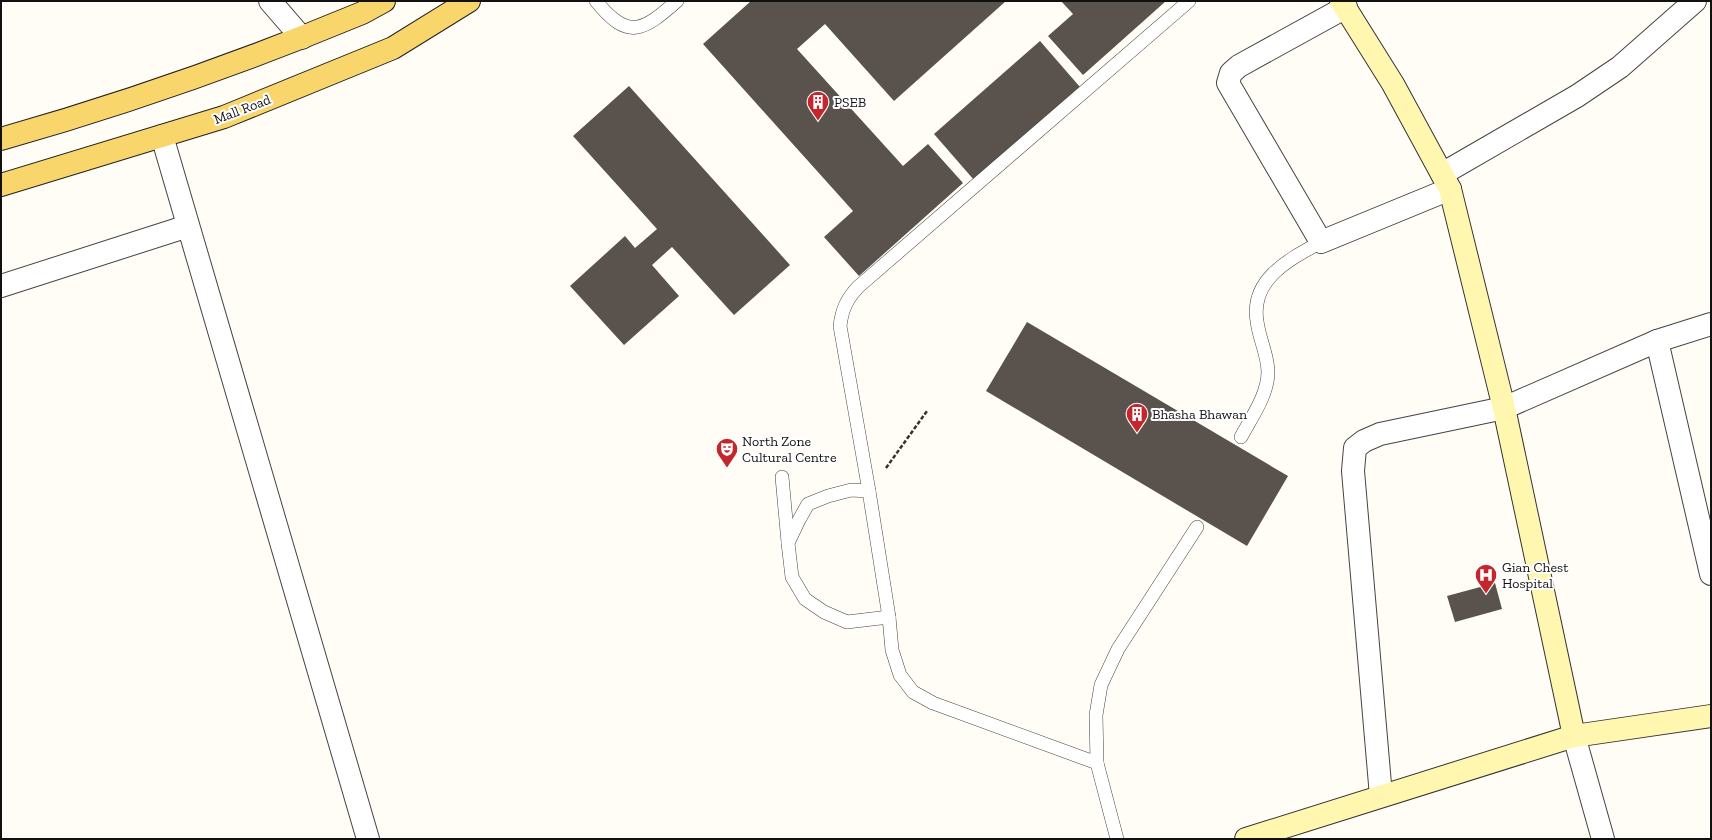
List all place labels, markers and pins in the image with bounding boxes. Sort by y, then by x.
building icon: PSEB [805,89,831,122]
place label: PSEB [834,94,866,111]
building icon: Bhasha Bhawan [1124,401,1150,434]
place label: Bhasha Bhawan [1152,406,1247,423]
place label: North Zone Cultural Centre [742,433,837,466]
theatre icon: North Zone Cultural Centre [714,436,740,469]
place label: Gian Chest Hospital [1502,559,1569,592]
hospital icon: Gian Chest Hospital [1473,562,1499,595]

